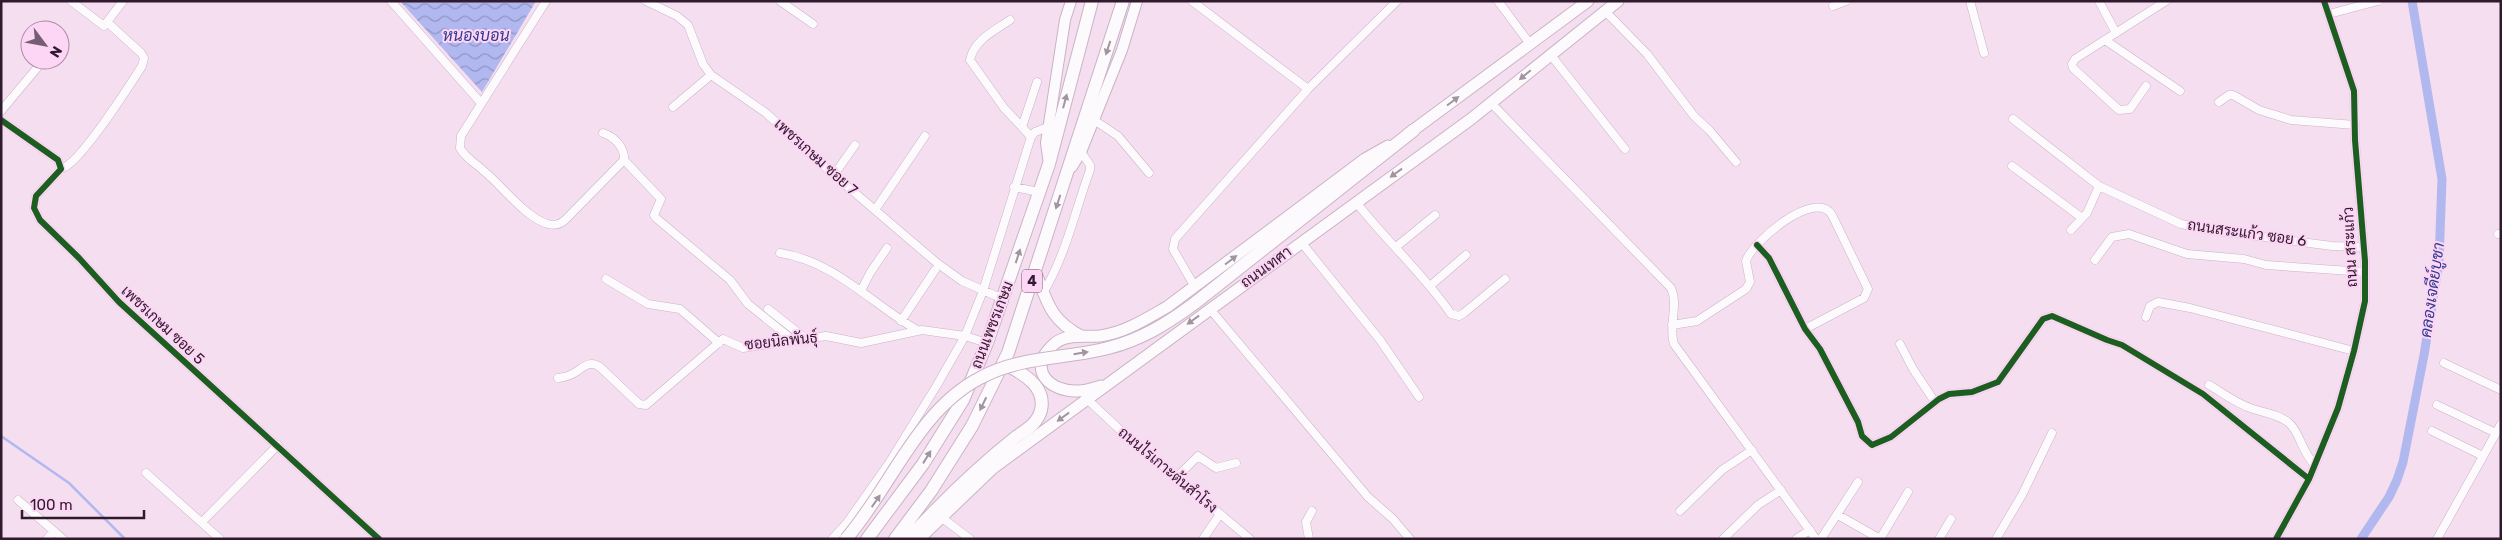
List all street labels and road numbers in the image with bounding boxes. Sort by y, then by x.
street label: เพชรเกษม ซอย 7 [771,115,862,199]
street label: ถนน สระแก้ว [2338,206,2361,288]
street label: ถนนสระแก้ว ซอย 6 [2186,215,2308,250]
street label: ถนนเทศา [1237,242,1295,292]
road number: 4 [1022,270,1042,292]
street label: ถนนเพชรเกษม [967,279,1017,371]
street label: เพชรเกษม ซอย 5 [118,282,208,368]
street label: ซอยนิลพันธุ์ [743,327,819,356]
street label: ถนนไร่เกาะต้นสำโรง [1115,423,1222,517]

